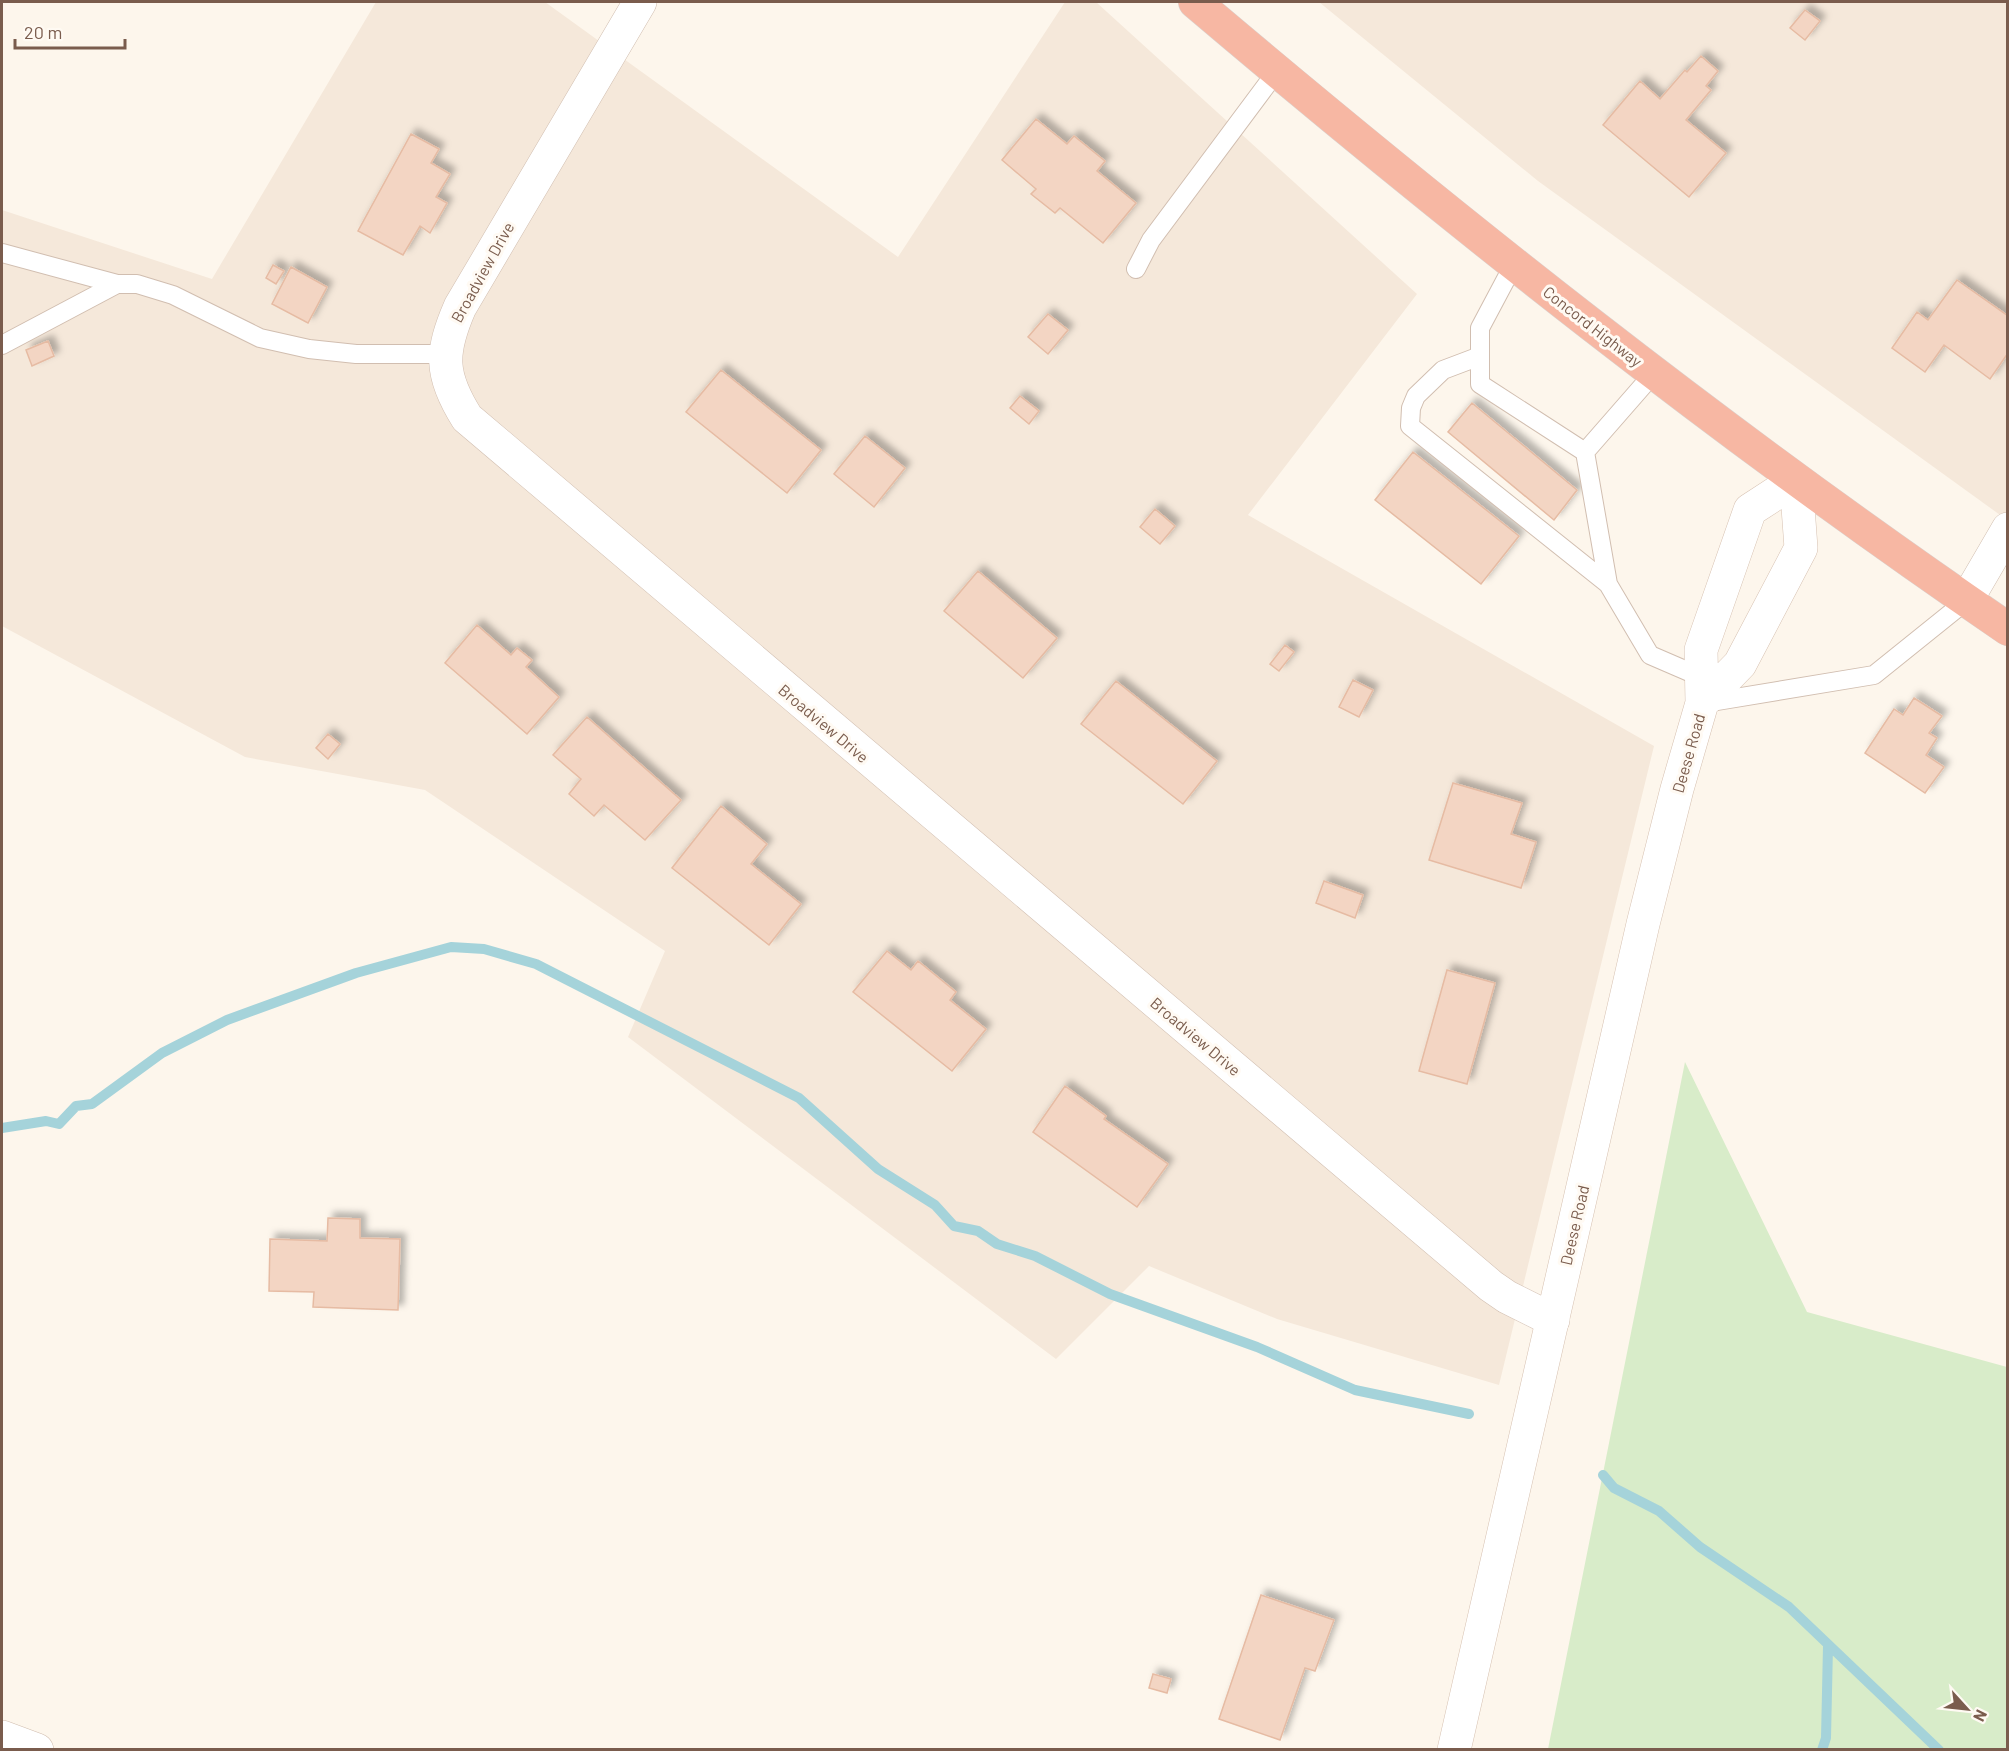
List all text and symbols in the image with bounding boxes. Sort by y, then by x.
scale bar [15,12,124,50]
text: 20 m [24,21,62,43]
street label: Broadview Drive [447,219,517,325]
street label: Concord Highway [1540,282,1647,371]
street label: Broadview Drive [775,680,873,766]
street label: Deese Road [1668,711,1708,795]
street label: Broadview Drive [1147,993,1245,1079]
street label: Deese Road [1556,1183,1592,1267]
north arrow [1937,1679,1997,1739]
text: N [1970,1707,1992,1725]

